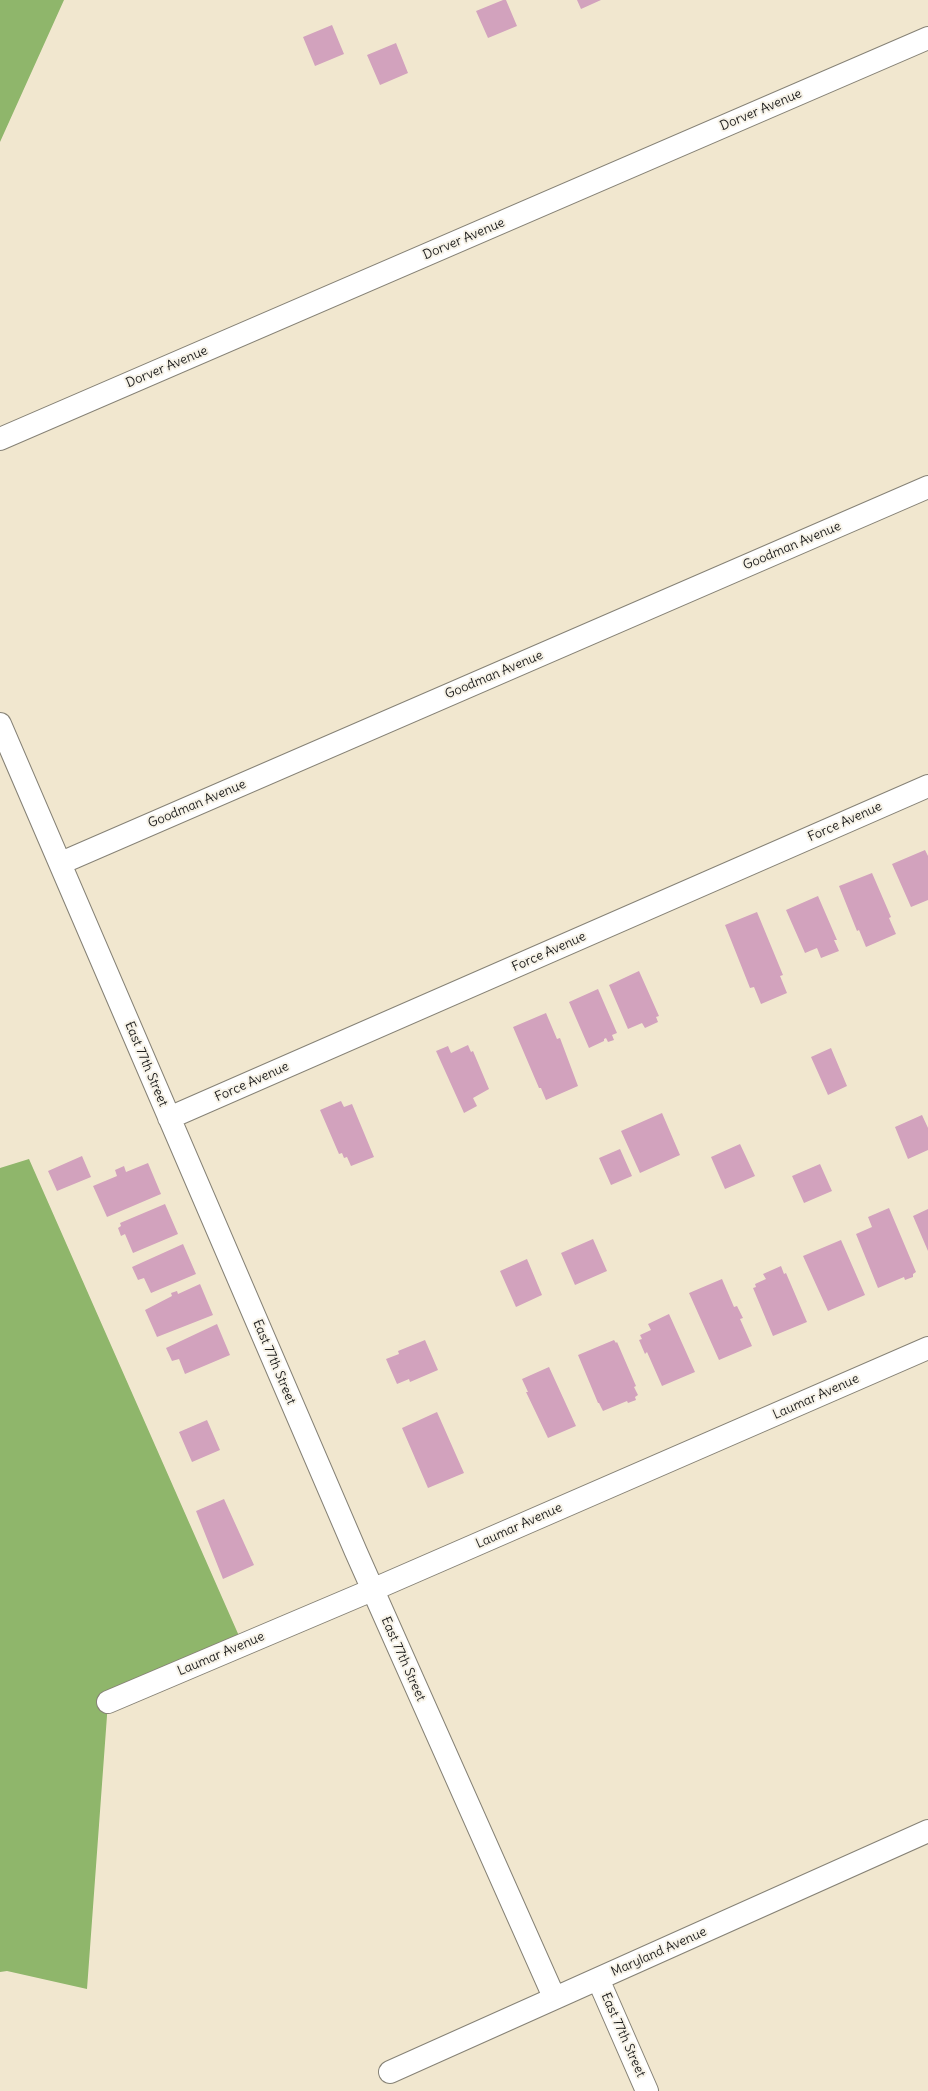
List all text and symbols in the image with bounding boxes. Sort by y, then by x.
street label: Dorver Avenue [718,86,804,134]
street label: Dorver Avenue [421,215,507,263]
street label: Dorver Avenue [124,343,210,391]
street label: Goodman Avenue [741,518,843,574]
street label: Goodman Avenue [443,647,545,703]
street label: Goodman Avenue [146,776,248,832]
street label: Force Avenue [806,799,884,845]
street label: Force Avenue [510,929,588,975]
street label: East 77th Street [121,1019,171,1109]
street label: Force Avenue [213,1059,291,1105]
street label: East 77th Street [249,1317,299,1407]
street label: Laumar Avenue [770,1371,862,1423]
street label: Laumar Avenue [473,1500,565,1552]
street label: East 77th Street [377,1614,429,1704]
street label: Laumar Avenue [175,1629,267,1679]
street label: Maryland Avenue [609,1924,709,1980]
street label: East 77th Street [597,1990,649,2080]

